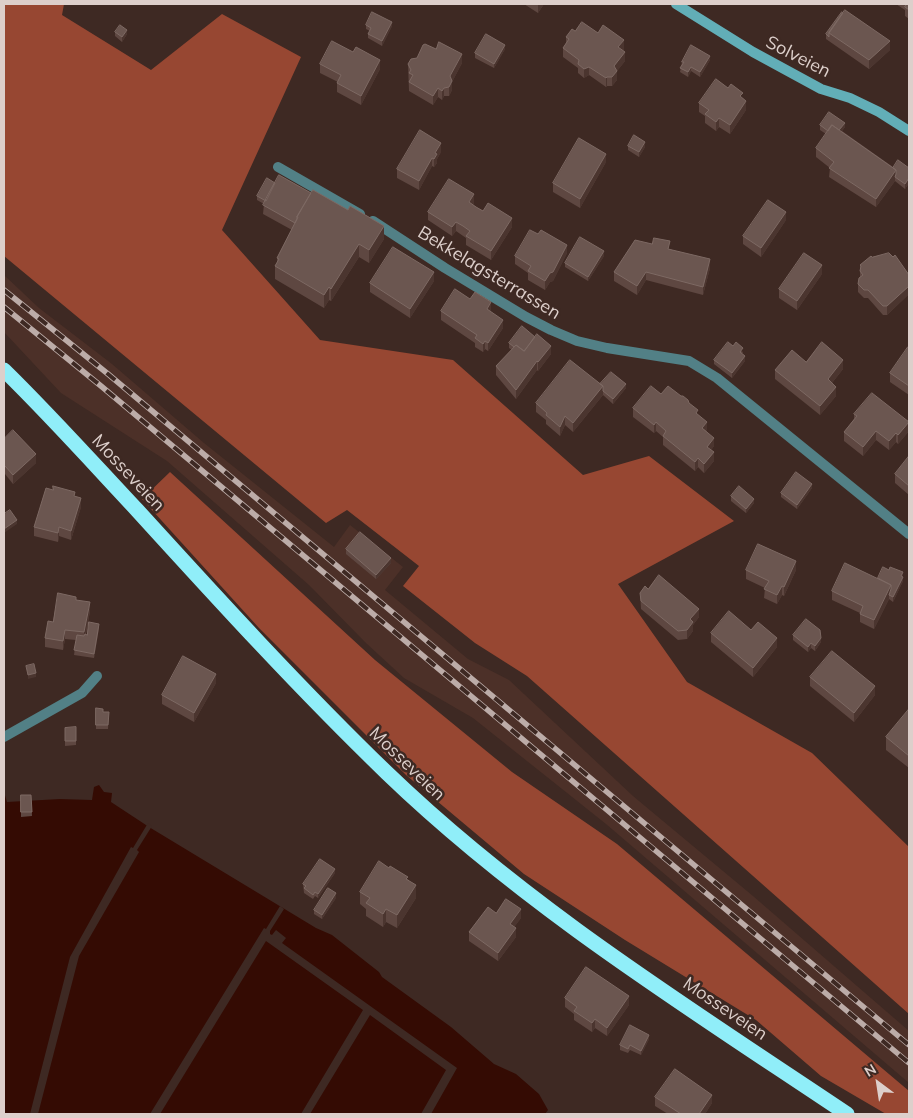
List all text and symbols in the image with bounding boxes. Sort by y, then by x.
street label: Solveien [762,32,834,82]
street label: Bekkelagsterrassen [414,222,564,324]
street label: Mosseveien [87,430,169,516]
street label: Mosseveien [365,723,449,805]
street label: Mosseveien [679,973,771,1045]
north arrow [853,1058,903,1108]
text: N [861,1060,879,1081]

